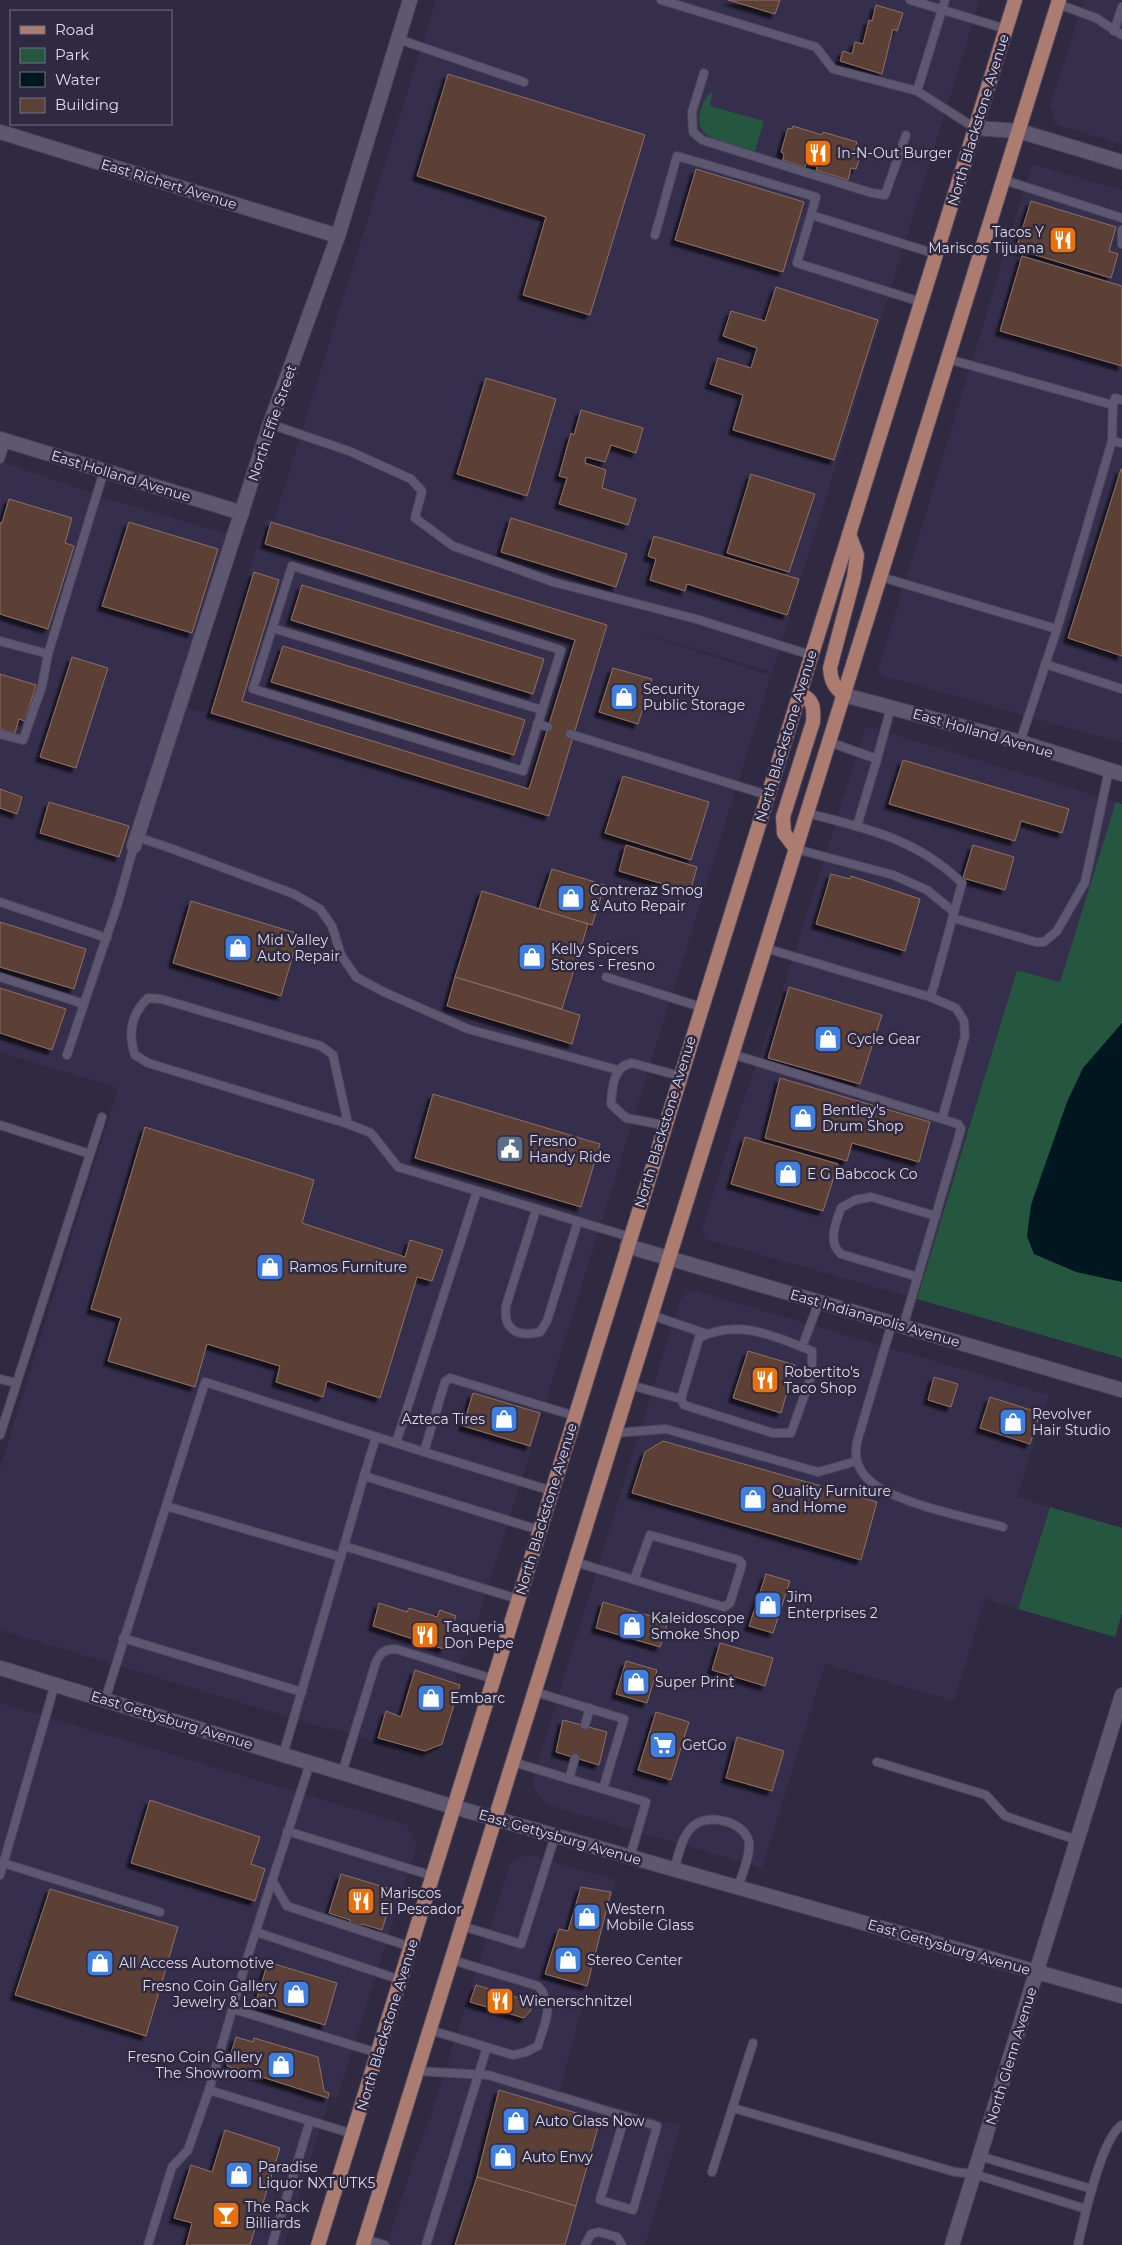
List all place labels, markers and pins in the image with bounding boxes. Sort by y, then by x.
restaurant icon: In-N-Out Burger [803,138,833,168]
place label: In-N-Out Burger [837,144,953,162]
place label: Tacos Y Mariscos Tijuana [928,223,1044,257]
restaurant icon: Tacos Y Mariscos Tijuana [1048,225,1078,255]
place label: Security Public Storage [643,680,745,714]
shop icon: Security Public Storage [609,682,639,712]
place label: Contreraz Smog & Auto Repair [590,881,703,915]
shop icon: Contreraz Smog & Auto Repair [556,883,586,913]
place label: Mid Valley Auto Repair [257,931,340,965]
shop icon: Mid Valley Auto Repair [223,933,253,963]
place label: Kelly Spicers Stores - Fresno [551,940,655,974]
shop icon: Kelly Spicers Stores - Fresno [517,942,547,972]
shop icon: Cycle Gear [813,1024,843,1054]
place label: Cycle Gear [847,1030,921,1048]
place label: Bentley's Drum Shop [822,1101,903,1135]
shop icon: Bentley's Drum Shop [788,1103,818,1133]
place label: Fresno Handy Ride [529,1132,611,1166]
public building icon: Fresno Handy Ride [495,1134,525,1164]
shop icon: E G Babcock Co [773,1159,803,1189]
place label: E G Babcock Co [807,1165,918,1183]
shop icon: Ramos Furniture [255,1252,285,1282]
place label: Ramos Furniture [289,1258,407,1276]
place label: Robertito's Taco Shop [784,1363,860,1397]
restaurant icon: Robertito's Taco Shop [750,1365,780,1395]
shop icon: Azteca Tires [489,1404,519,1434]
place label: Revolver Hair Studio [1032,1405,1111,1439]
shop icon: Revolver Hair Studio [998,1407,1028,1437]
place label: Azteca Tires [402,1410,485,1428]
place label: Quality Furniture and Home [772,1482,891,1516]
shop icon: Quality Furniture and Home [738,1484,768,1514]
place label: Jim Enterprises 2 [786,1588,878,1622]
shop icon: Jim Enterprises 2 [753,1590,783,1620]
place label: Kaleidoscope Smoke Shop [651,1609,745,1643]
shop icon: Kaleidoscope Smoke Shop [617,1611,647,1641]
place label: Taqueria Don Pepe [444,1618,514,1652]
restaurant icon: Taqueria Don Pepe [410,1620,440,1650]
shop icon: Super Print [621,1667,651,1697]
place label: Super Print [655,1673,735,1691]
shop icon: Embarc [416,1683,446,1713]
place label: Embarc [450,1689,505,1707]
supermarket icon: GetGo [648,1730,678,1760]
place label: GetGo [682,1736,727,1754]
place label: Mariscos El Pescador [380,1884,462,1918]
restaurant icon: Mariscos El Pescador [346,1886,376,1916]
place label: Western Mobile Glass [606,1900,694,1934]
shop icon: Western Mobile Glass [572,1902,602,1932]
shop icon: Stereo Center [553,1945,583,1975]
shop icon: All Access Automotive [85,1948,115,1978]
place label: Stereo Center [587,1951,683,1969]
place label: All Access Automotive [119,1954,274,1972]
place label: Fresno Coin Gallery Jewelry & Loan [142,1977,277,2011]
shop icon: Fresno Coin Gallery Jewelry & Loan [281,1979,311,2009]
restaurant icon: Wienerschnitzel [485,1986,515,2016]
place label: Wienerschnitzel [519,1992,632,2010]
place label: Fresno Coin Gallery The Showroom [127,2048,262,2082]
shop icon: Fresno Coin Gallery The Showroom [266,2050,296,2080]
shop icon: Auto Glass Now [501,2106,531,2136]
place label: Auto Glass Now [535,2112,645,2130]
shop icon: Auto Envy [488,2142,518,2172]
place label: Auto Envy [522,2148,593,2166]
place label: Paradise Liquor NXT UTK5 [258,2158,375,2192]
shop icon: Paradise Liquor NXT UTK5 [224,2160,254,2190]
place label: The Rack Billiards [245,2198,310,2232]
bar icon: The Rack Billiards [211,2200,241,2230]

